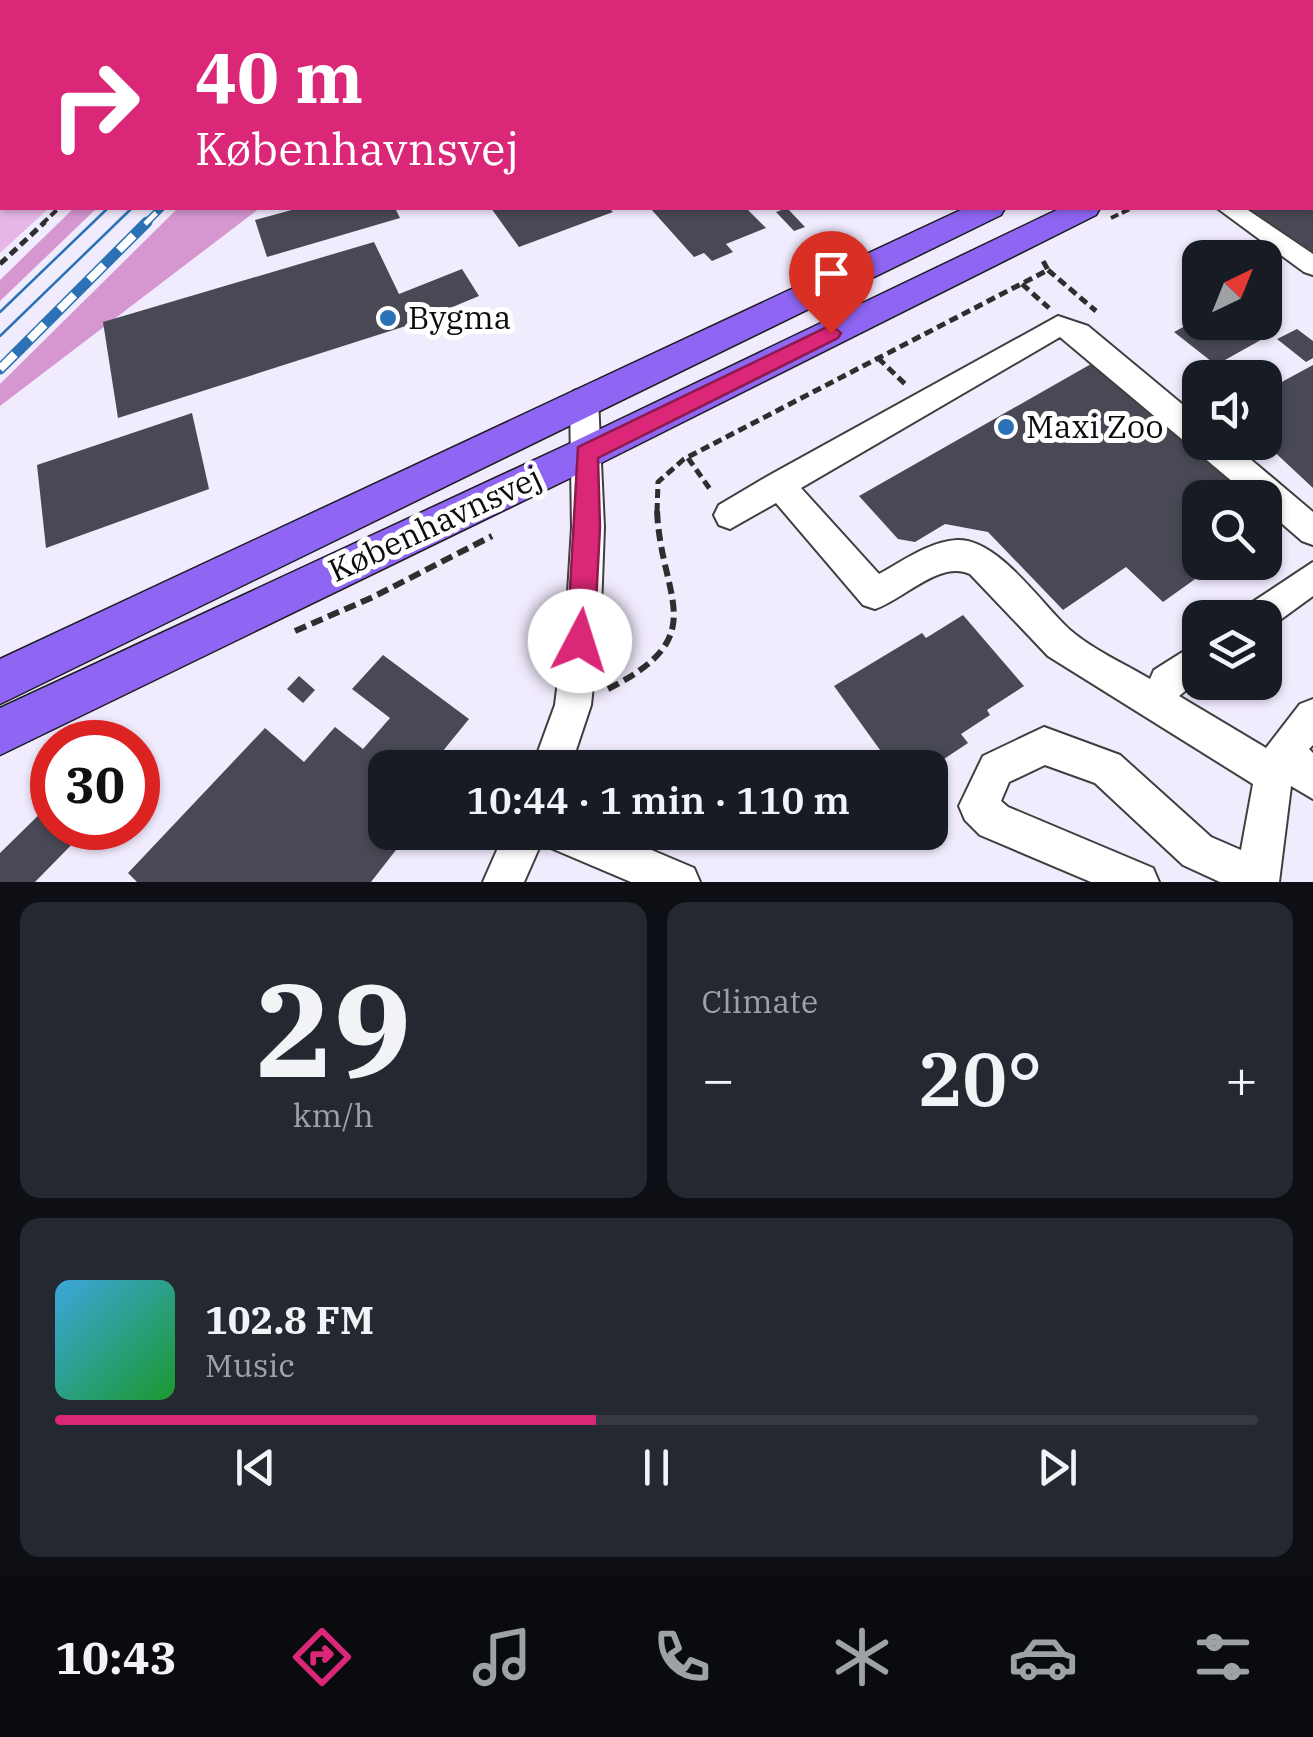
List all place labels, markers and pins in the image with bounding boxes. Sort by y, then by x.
pin [789,231,874,334]
place label: Bygma [408,296,511,338]
marker: Bygma [377,307,399,329]
place label: Maxi Zoo [1026,405,1163,447]
marker: Maxi Zoo [995,416,1017,438]

